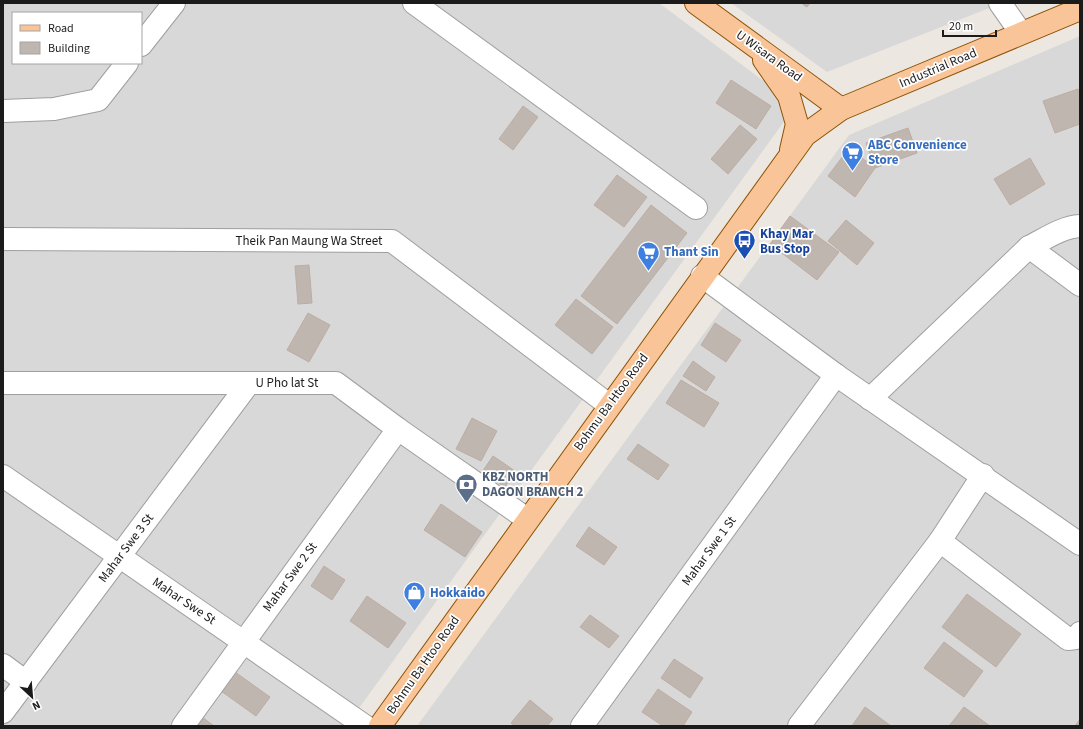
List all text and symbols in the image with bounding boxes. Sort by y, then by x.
legend [12,12,142,64]
scale bar [943,12,996,38]
text: 20 m [949,18,973,35]
text: Road [48,20,74,37]
street label: U Wisara Road [732,26,806,86]
text: Building [48,40,90,57]
street label: Industrial Road [897,44,979,92]
place label: ABC Convenience Store [867,136,967,169]
supermarket icon: ABC Convenience Store [839,139,865,172]
place label: Khay Mar Bus Stop [760,225,814,258]
bus stop icon: Khay Mar Bus Stop [732,228,758,261]
street label: Theik Pan Maung Wa Street [236,232,383,250]
supermarket icon: Thant Sin [635,239,661,272]
place label: Thant Sin [664,243,719,261]
street label: Bohmu Ba Htoo Road [570,350,652,454]
street label: U Pho lat St [256,374,319,392]
place label: KBZ NORTH DAGON BRANCH 2 [482,468,584,501]
bank icon: KBZ NORTH DAGON BRANCH 2 [453,471,479,504]
street label: Mahar Swe 3 St [94,509,158,586]
street label: Mahar Swe 1 St [678,512,741,590]
street label: Mahar Swe 2 St [259,538,322,616]
street label: Mahar Swe St [149,573,220,629]
shop icon: Hokkaido [401,580,427,613]
place label: Hokkaido [430,584,485,602]
street label: Bohmu Ba Htoo Road [382,612,464,718]
north arrow [12,677,52,717]
text: N [30,697,43,714]

